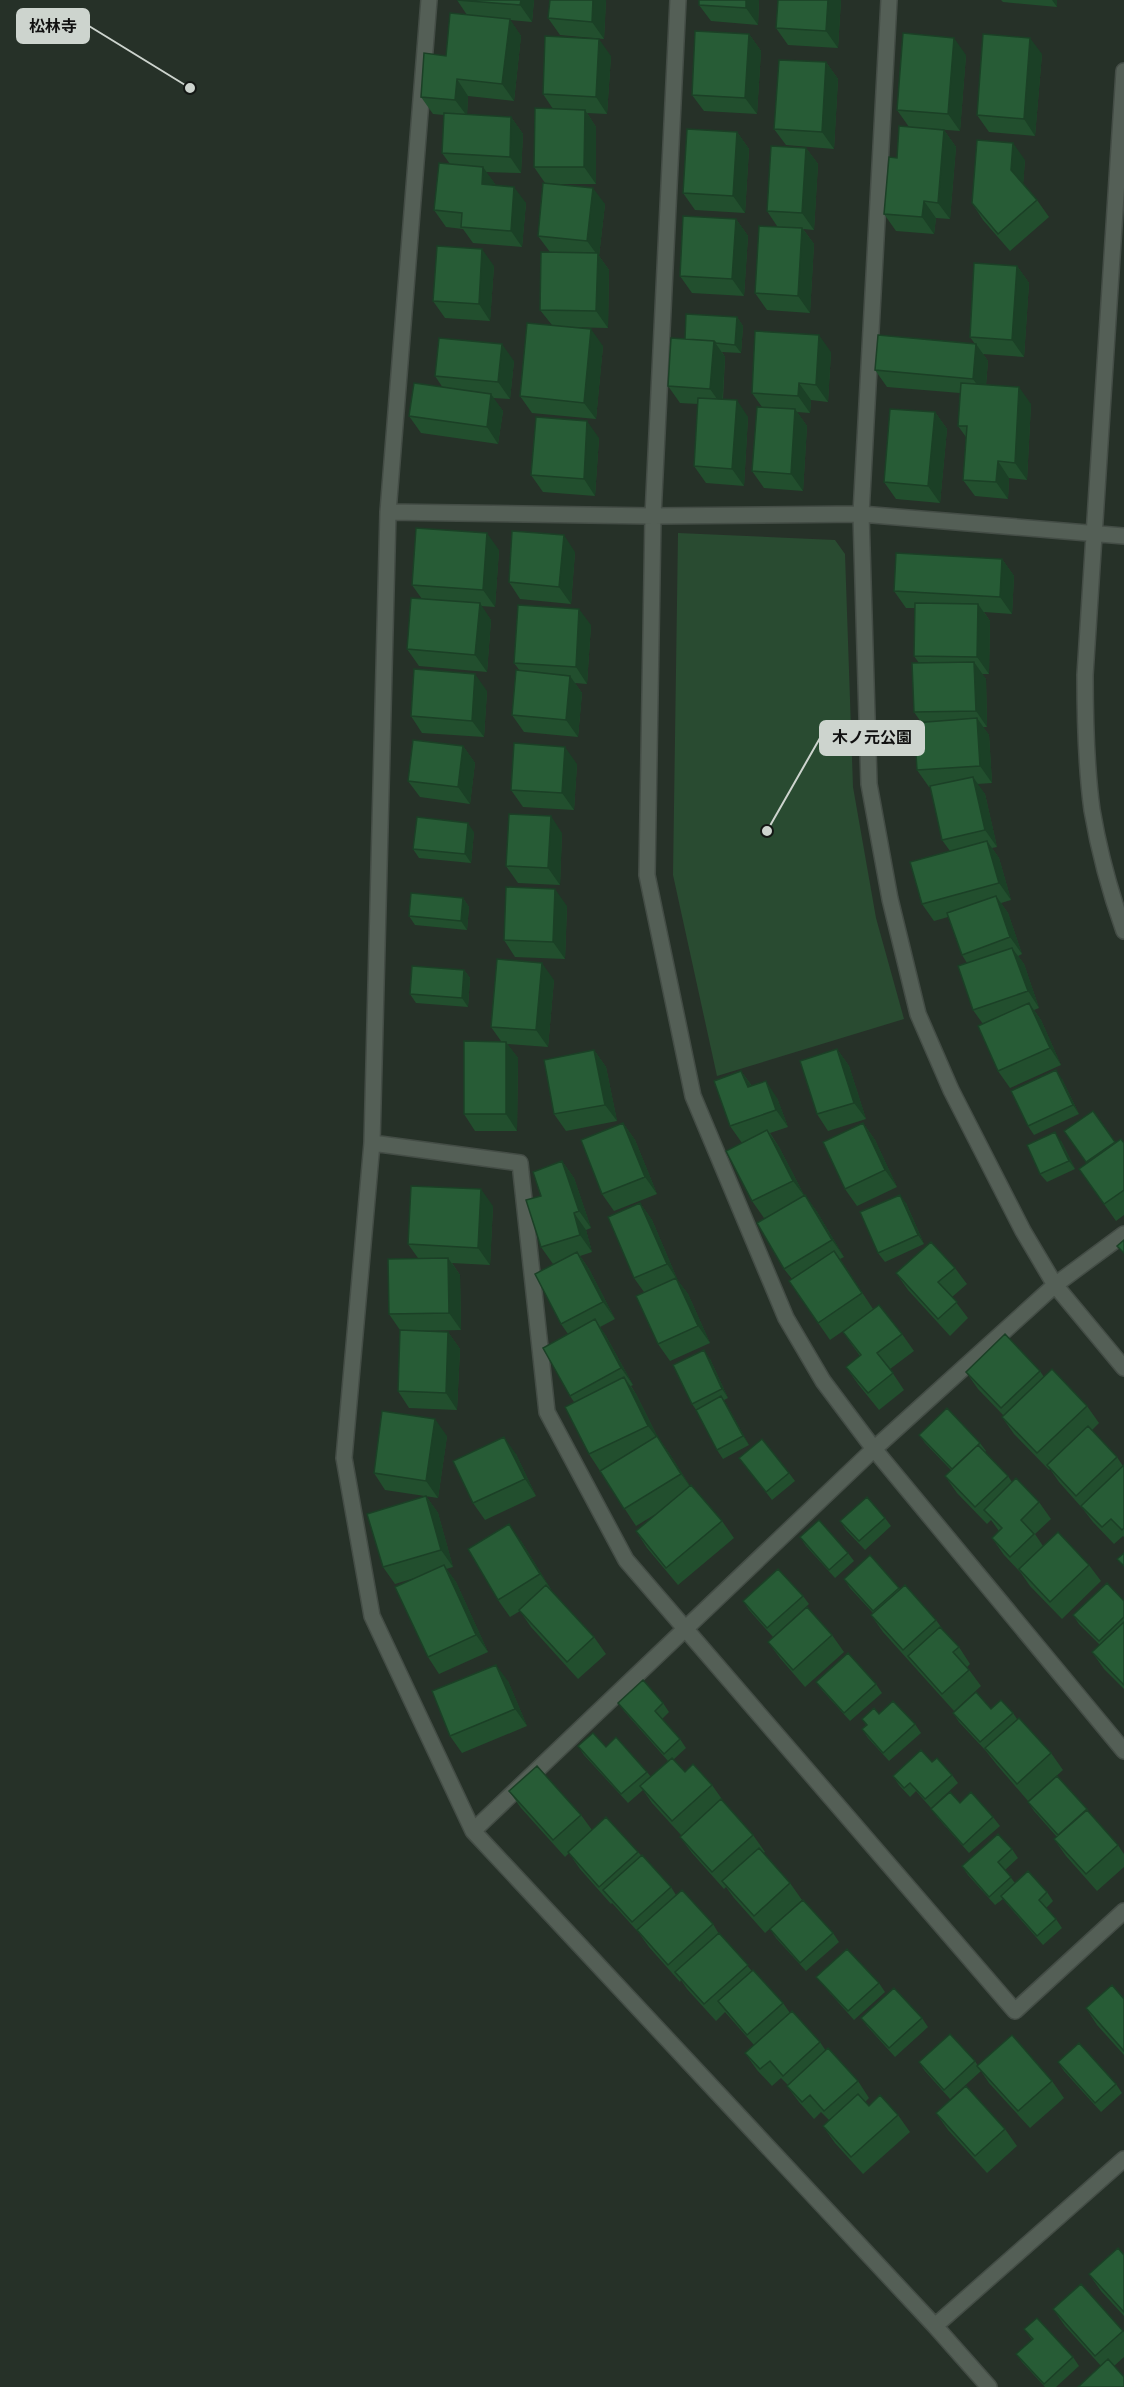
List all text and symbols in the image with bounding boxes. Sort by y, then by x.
callout: 松林寺 [17,9,89,43]
text: 松林寺 [29,15,77,37]
callout: 木ノ元公園 [820,721,924,755]
text: 木ノ元公園 [832,726,912,748]

